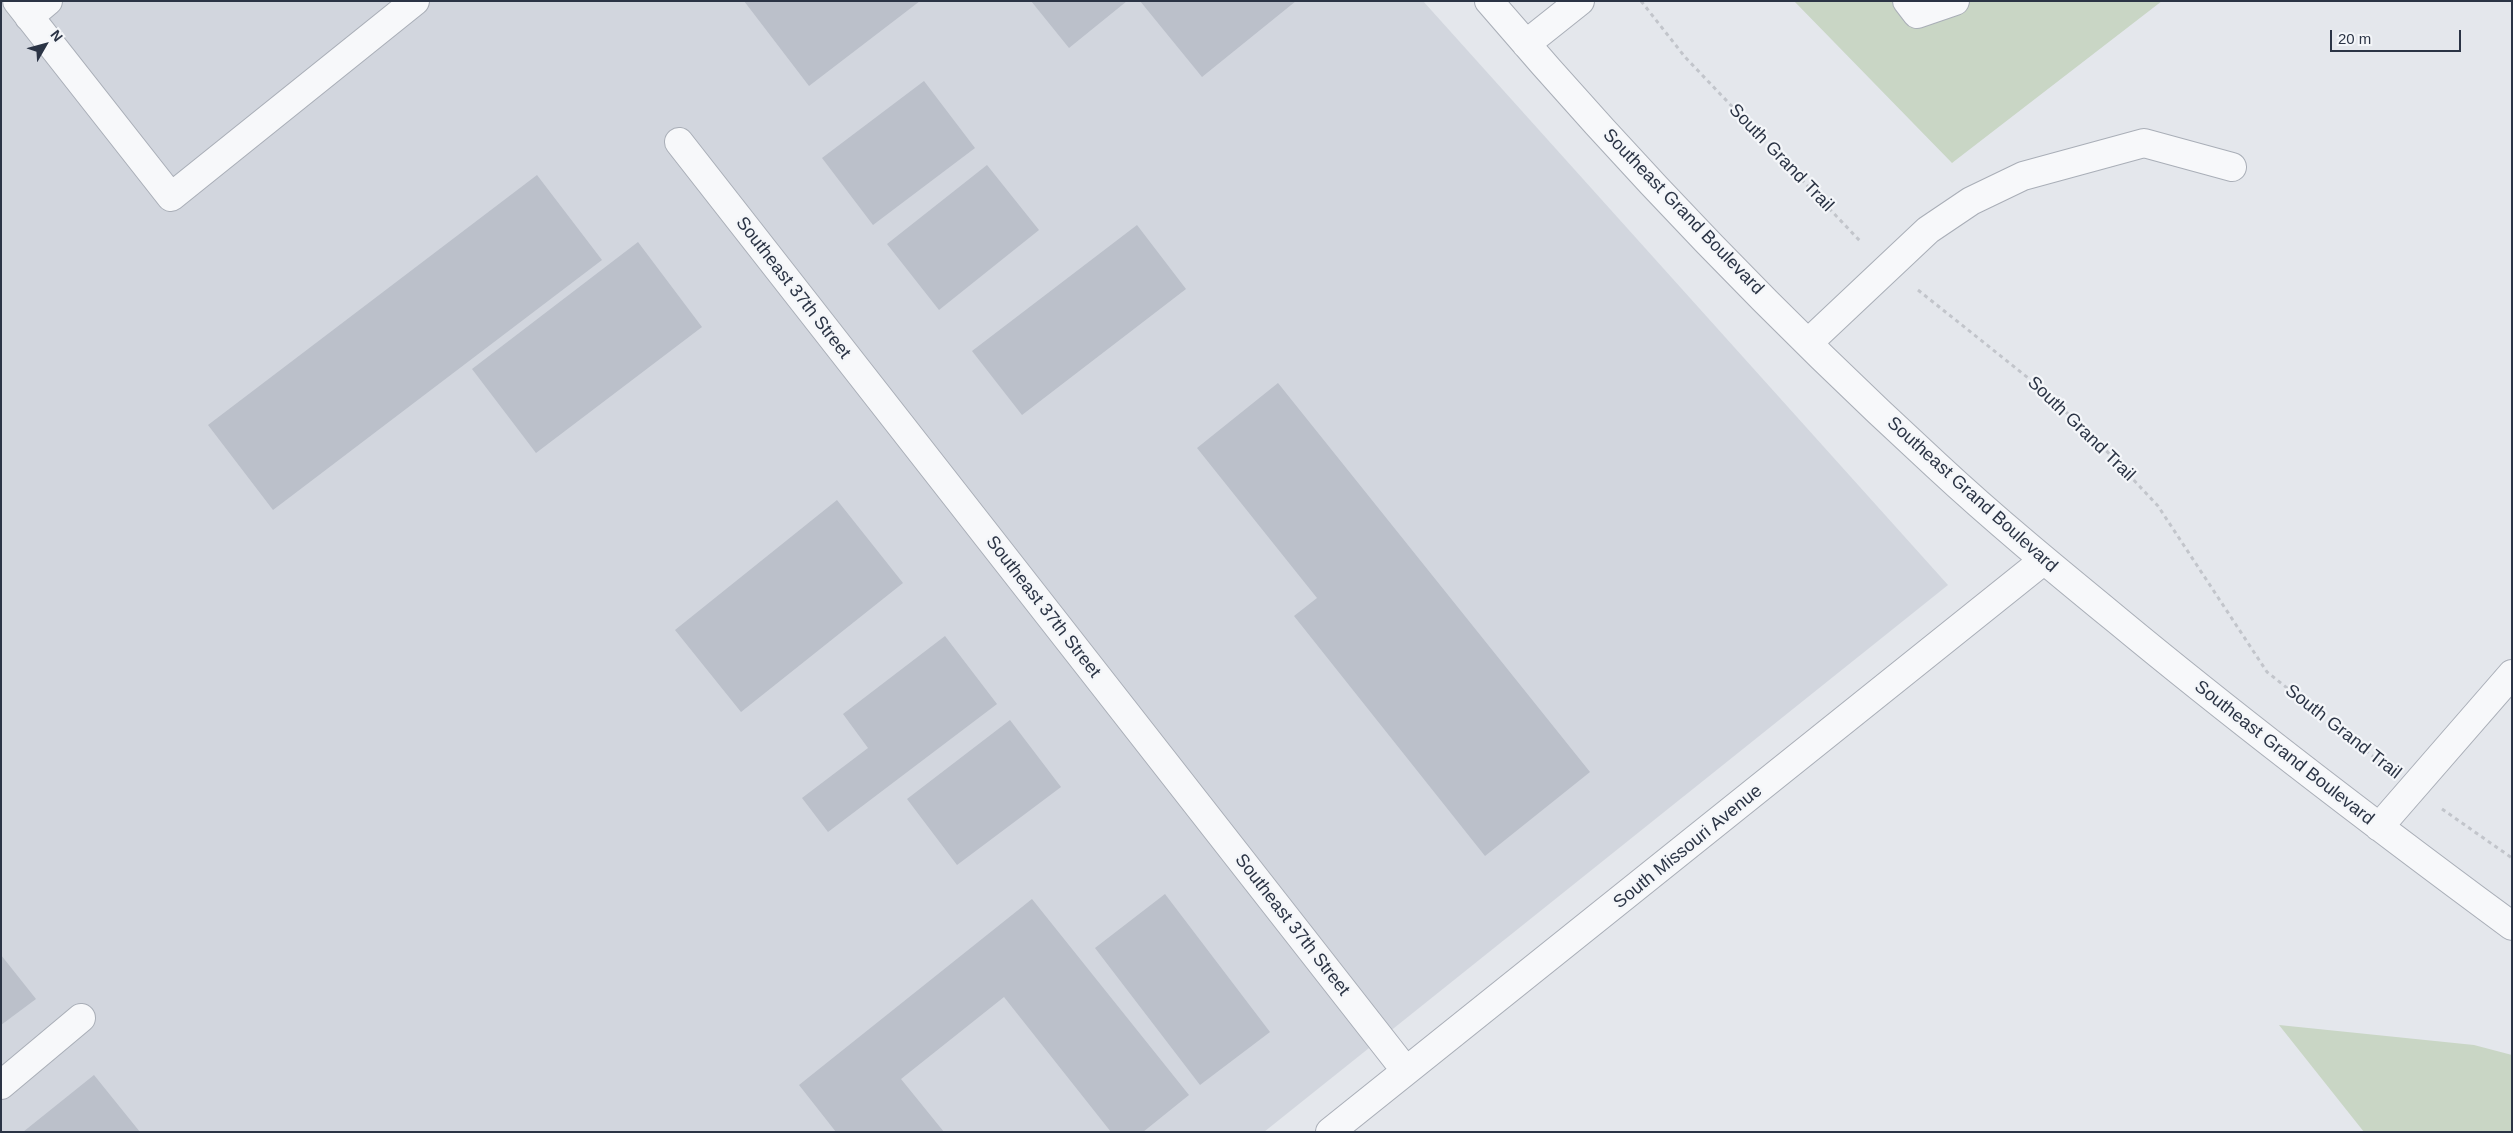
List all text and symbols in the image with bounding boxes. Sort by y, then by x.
north arrow [20,20,70,70]
scale bar [2333,20,2464,52]
text: N [47,27,66,45]
text: 20 m [2338,30,2371,47]
street label: South Grand Trail [1724,100,1838,216]
street label: Southeast Grand Boulevard [1598,125,1768,299]
street label: Southeast 37th Street [731,213,855,363]
street label: South Grand Trail [2023,372,2139,486]
street label: Southeast Grand Boulevard [1882,413,2062,577]
street label: Southeast 37th Street [981,532,1105,682]
street label: Southeast Grand Boulevard [2190,676,2378,830]
street label: South Grand Trail [2281,680,2405,784]
street label: South Missouri Avenue [1609,780,1767,914]
street label: Southeast 37th Street [1230,850,1354,1000]

